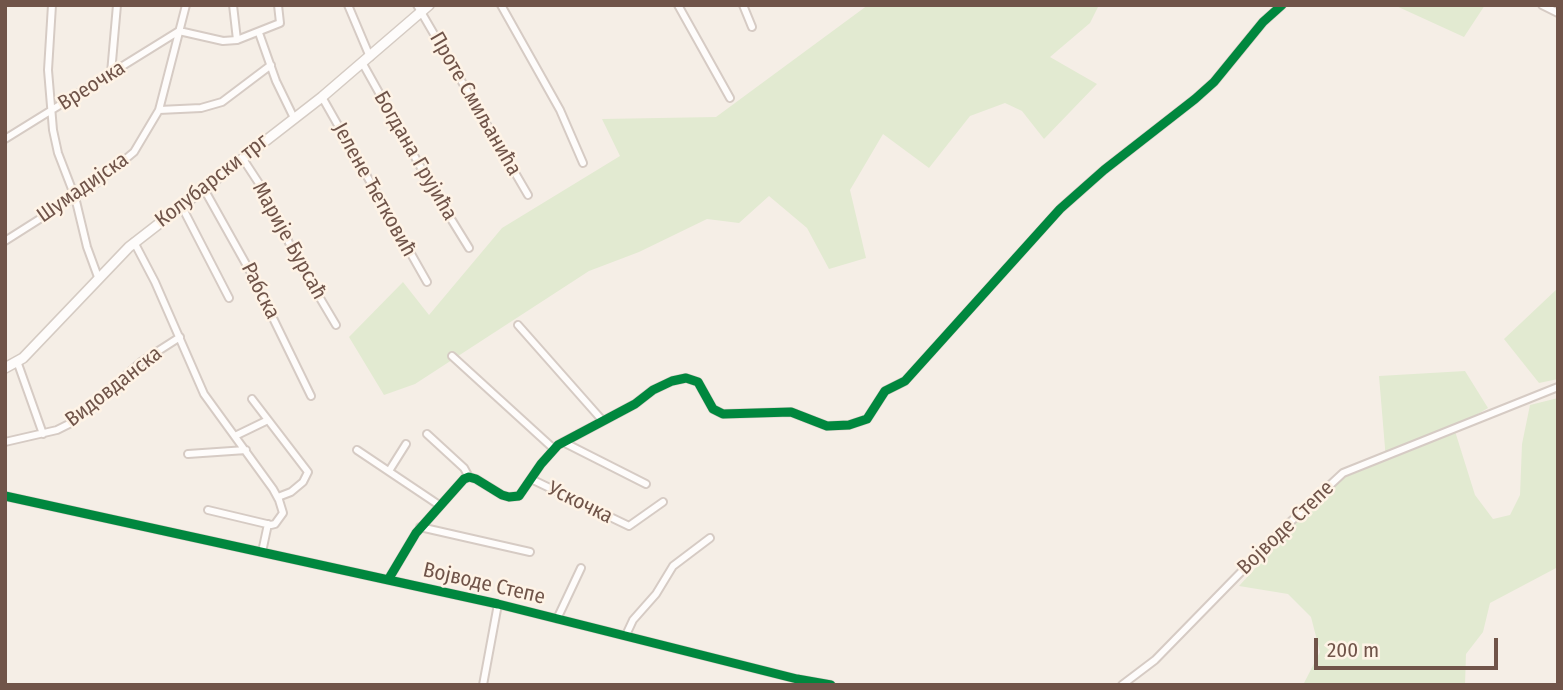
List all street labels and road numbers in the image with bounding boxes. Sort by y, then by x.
street label: Проте Смиљанића [424,28,526,180]
street label: Вреочка [54,56,130,116]
street label: Богдана Грујића [368,87,462,225]
street label: Јелене Ћетковић [327,119,421,261]
street label: Колубарски трг [150,129,274,233]
street label: Шумадијска [33,147,133,229]
street label: Марије Бурсаћ [246,178,332,304]
street label: Рабска [235,259,285,323]
street label: Видовданска [61,341,167,433]
street label: Ускочка [543,476,617,530]
street label: Војводе Степе [1232,476,1340,580]
street label: Војводе Степе [421,558,547,610]

